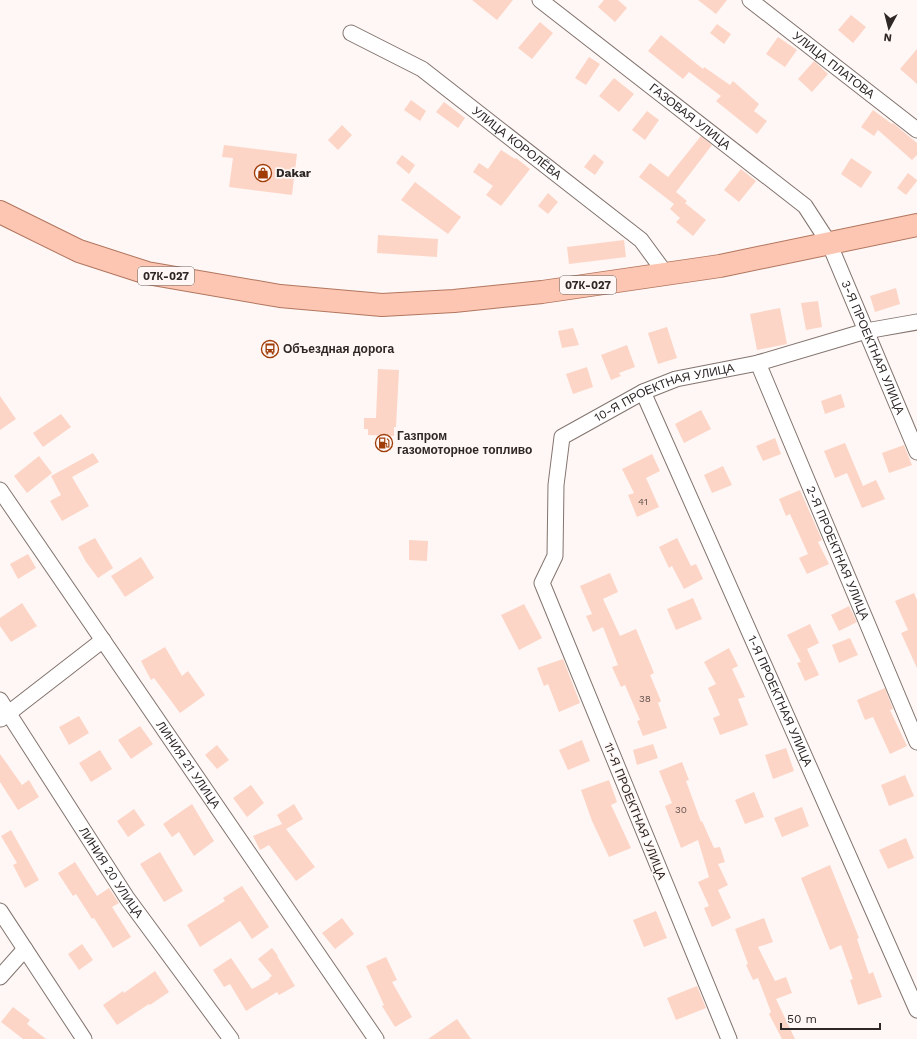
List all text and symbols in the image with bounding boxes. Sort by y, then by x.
north arrow [869,8,909,48]
street label: УЛИЦА ПЛАТОВА [790,29,877,101]
text: N [883,30,893,44]
street label: ГАЗОВАЯ УЛИЦА [647,81,733,153]
street label: УЛИЦА КОРОЛЁВА [469,104,564,182]
shop icon: Dakar [253,163,273,183]
place label: Dakar [276,166,312,180]
road number: 07К-027 [138,267,194,285]
road number: 07К-027 [560,276,616,294]
street label: 3-Я ПРОЕКТНАЯ УЛИЦА [839,278,907,416]
bus stop icon: Объездная дорога [260,339,280,359]
place label: Объездная дорога [283,342,395,356]
street label: 10-Я ПРОЕКТНАЯ УЛИЦА [592,361,736,425]
place label: Газпром газомоторное топливо [397,429,532,457]
fuel station icon: Газпром газомоторное топливо [374,433,394,453]
street label: 2-Я ПРОЕКТНАЯ УЛИЦА [803,484,872,622]
house number: 41 [638,496,648,507]
street label: 1-Я ПРОЕКТНАЯ УЛИЦА [745,633,815,769]
house number: 38 [639,693,651,704]
street label: ЛИНИЯ 21 УЛИЦА [153,718,223,811]
street label: 11-Я ПРОЕКТНАЯ УЛИЦА [601,741,669,881]
house number: 30 [675,804,687,815]
street label: ЛИНИЯ 20 УЛИЦА [76,824,146,920]
scale bar [781,1005,880,1031]
text: 50 m [787,1012,817,1026]

